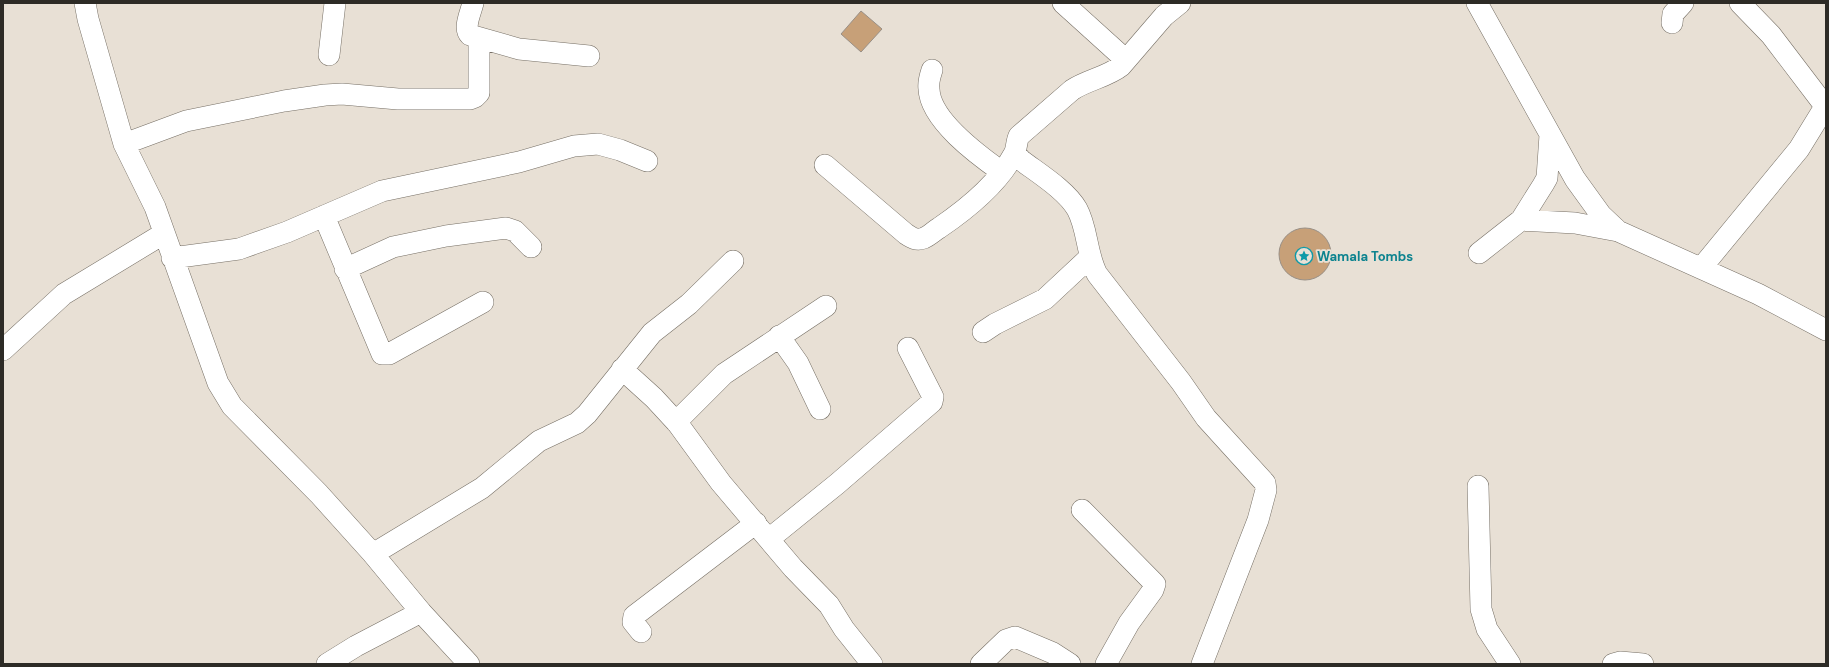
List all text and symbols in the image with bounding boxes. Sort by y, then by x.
place icon: Wamala Tombs [1294,246,1314,266]
place label: Wamala Tombs [1317,248,1413,265]

